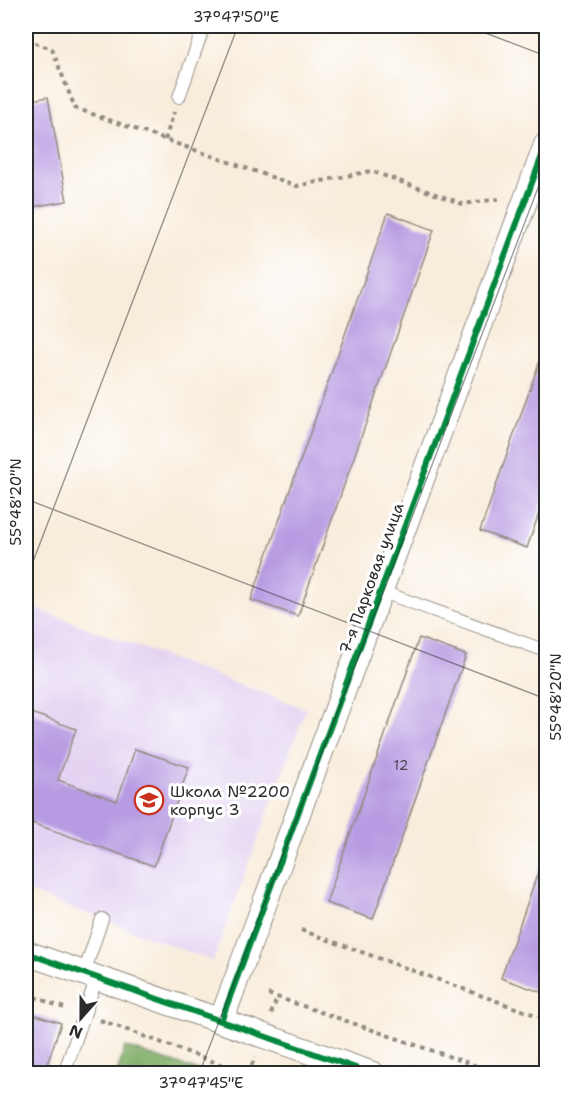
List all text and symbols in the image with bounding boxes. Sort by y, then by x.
text: 37°47'50"E [193,7,279,27]
text: 55°48'20"N [6,458,26,546]
street label: 7-я Парковая улица [334,500,409,657]
text: 55°48'20"N [546,653,566,741]
house number: 12 [394,756,408,774]
place label: Школа №2200 корпус 3 [170,781,290,820]
school or university icon: Школа №2200 корпус 3 [133,784,165,816]
north arrow [51,988,111,1048]
text: N [66,1019,85,1044]
text: 37°47'45"E [158,1073,244,1093]

